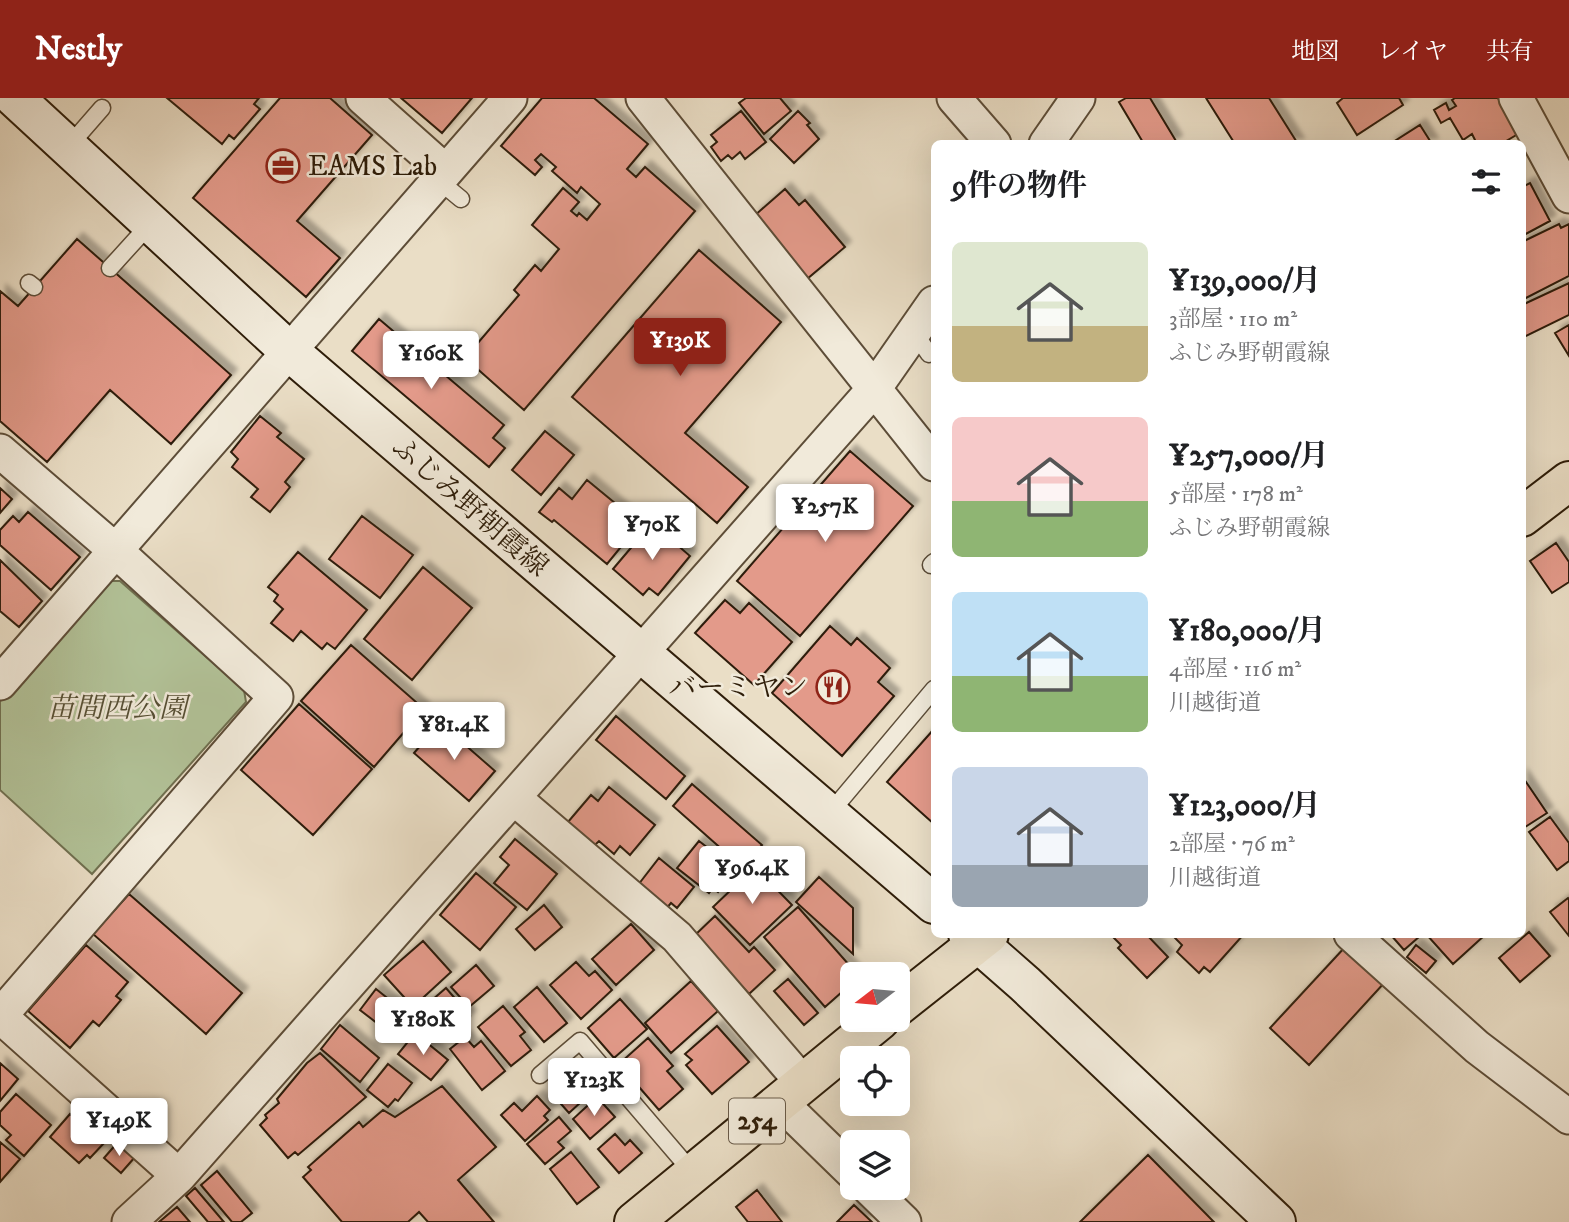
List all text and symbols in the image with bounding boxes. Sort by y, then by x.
text: Nestly [35,29,122,70]
text: 地図 [1291,37,1339,67]
text: レイヤ [1377,37,1448,67]
text: 共有 [1486,37,1534,67]
office icon: EAMS Lab [264,147,302,185]
place label: EAMS Lab [308,149,437,184]
icon: filters [1467,163,1505,201]
text: 9件の物件 [952,168,1087,205]
text: ¥139,000/月 [1169,263,1321,300]
icon: home [1008,270,1092,354]
text: 3部屋 · 110 m² [1169,305,1297,334]
pin: ¥139K [631,318,729,378]
text: ¥139K [650,326,710,355]
pin: ¥160K [382,331,480,391]
text: ¥160K [399,339,463,368]
text: ふじみ野朝霞線 [1169,339,1330,368]
street label: ふじみ野朝霞線 [385,429,555,585]
text: ¥257,000/月 [1169,438,1329,475]
icon: home [1008,445,1092,529]
text: 5部屋 · 178 m² [1169,480,1303,509]
pin: ¥257K [776,484,874,544]
text: ¥257K [792,492,858,521]
pin: ¥70K [611,503,693,562]
text: ¥70K [624,510,680,539]
text: ふじみ野朝霞線 [1169,514,1330,543]
text: ¥180,000/月 [1169,613,1326,650]
icon: home [1008,620,1092,704]
text: 4部屋 · 116 m² [1169,655,1301,684]
restaurant icon: バーミヤン [814,668,852,706]
place label: バーミヤン [668,670,808,705]
text: 川越街道 [1169,689,1261,718]
park label: 苗間西公園 [47,691,191,726]
pin: ¥81.4K [397,702,511,762]
text: ¥81.4K [419,710,489,739]
text: ¥123,000/月 [1169,788,1321,825]
icon: home [1008,795,1092,879]
text: 2部屋 · 76 m² [1169,830,1295,859]
pin: ¥96.4K [695,846,809,906]
text: ¥96.4K [715,854,789,883]
text: 川越街道 [1169,864,1261,893]
north arrow [840,962,910,1032]
map controls [840,962,910,1200]
pin: ¥180K [374,998,472,1057]
text: ¥180K [391,1005,455,1034]
button: locate [840,1046,910,1116]
pin: ¥123K [545,1058,643,1118]
text: ¥123K [564,1066,624,1095]
pin: ¥149K [70,1098,168,1158]
road number: 254 [729,1098,785,1144]
text: ¥149K [87,1106,151,1135]
button: layers [840,1130,910,1200]

